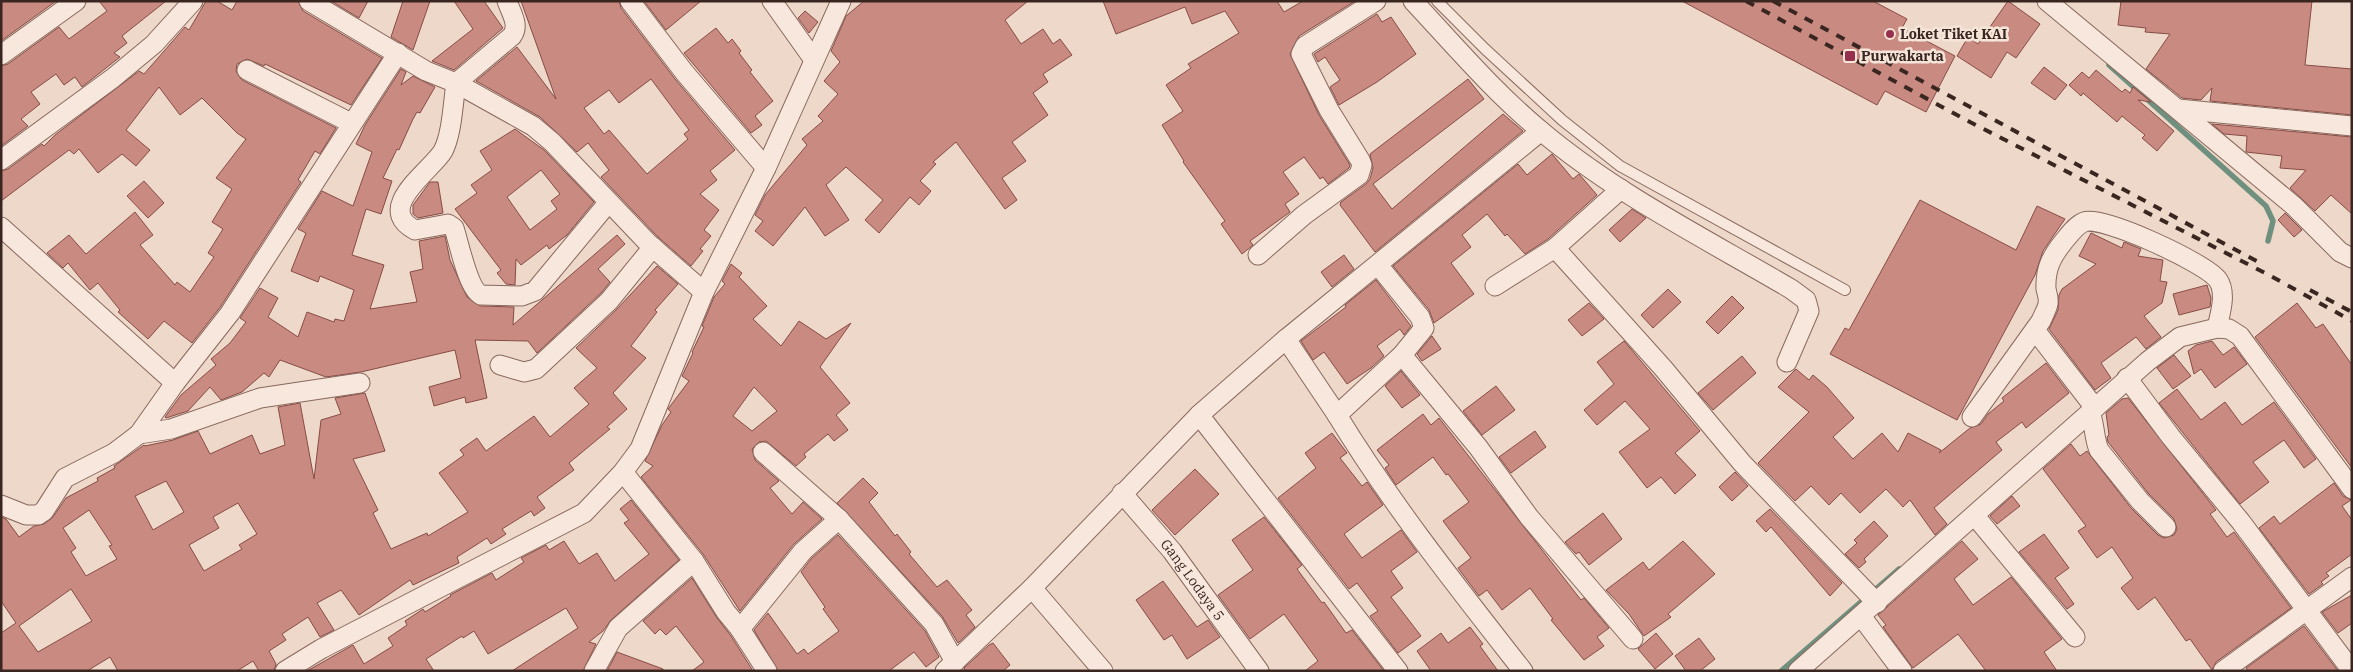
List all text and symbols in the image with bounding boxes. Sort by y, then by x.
place label: Loket Tiket KAI [1900,25,2007,43]
marker: Loket Tiket KAI [1884,28,1896,40]
place label: Purwakarta [1861,47,1944,65]
marker: Purwakarta [1843,49,1857,63]
street label: Gang Lodaya 5 [1157,535,1228,624]

